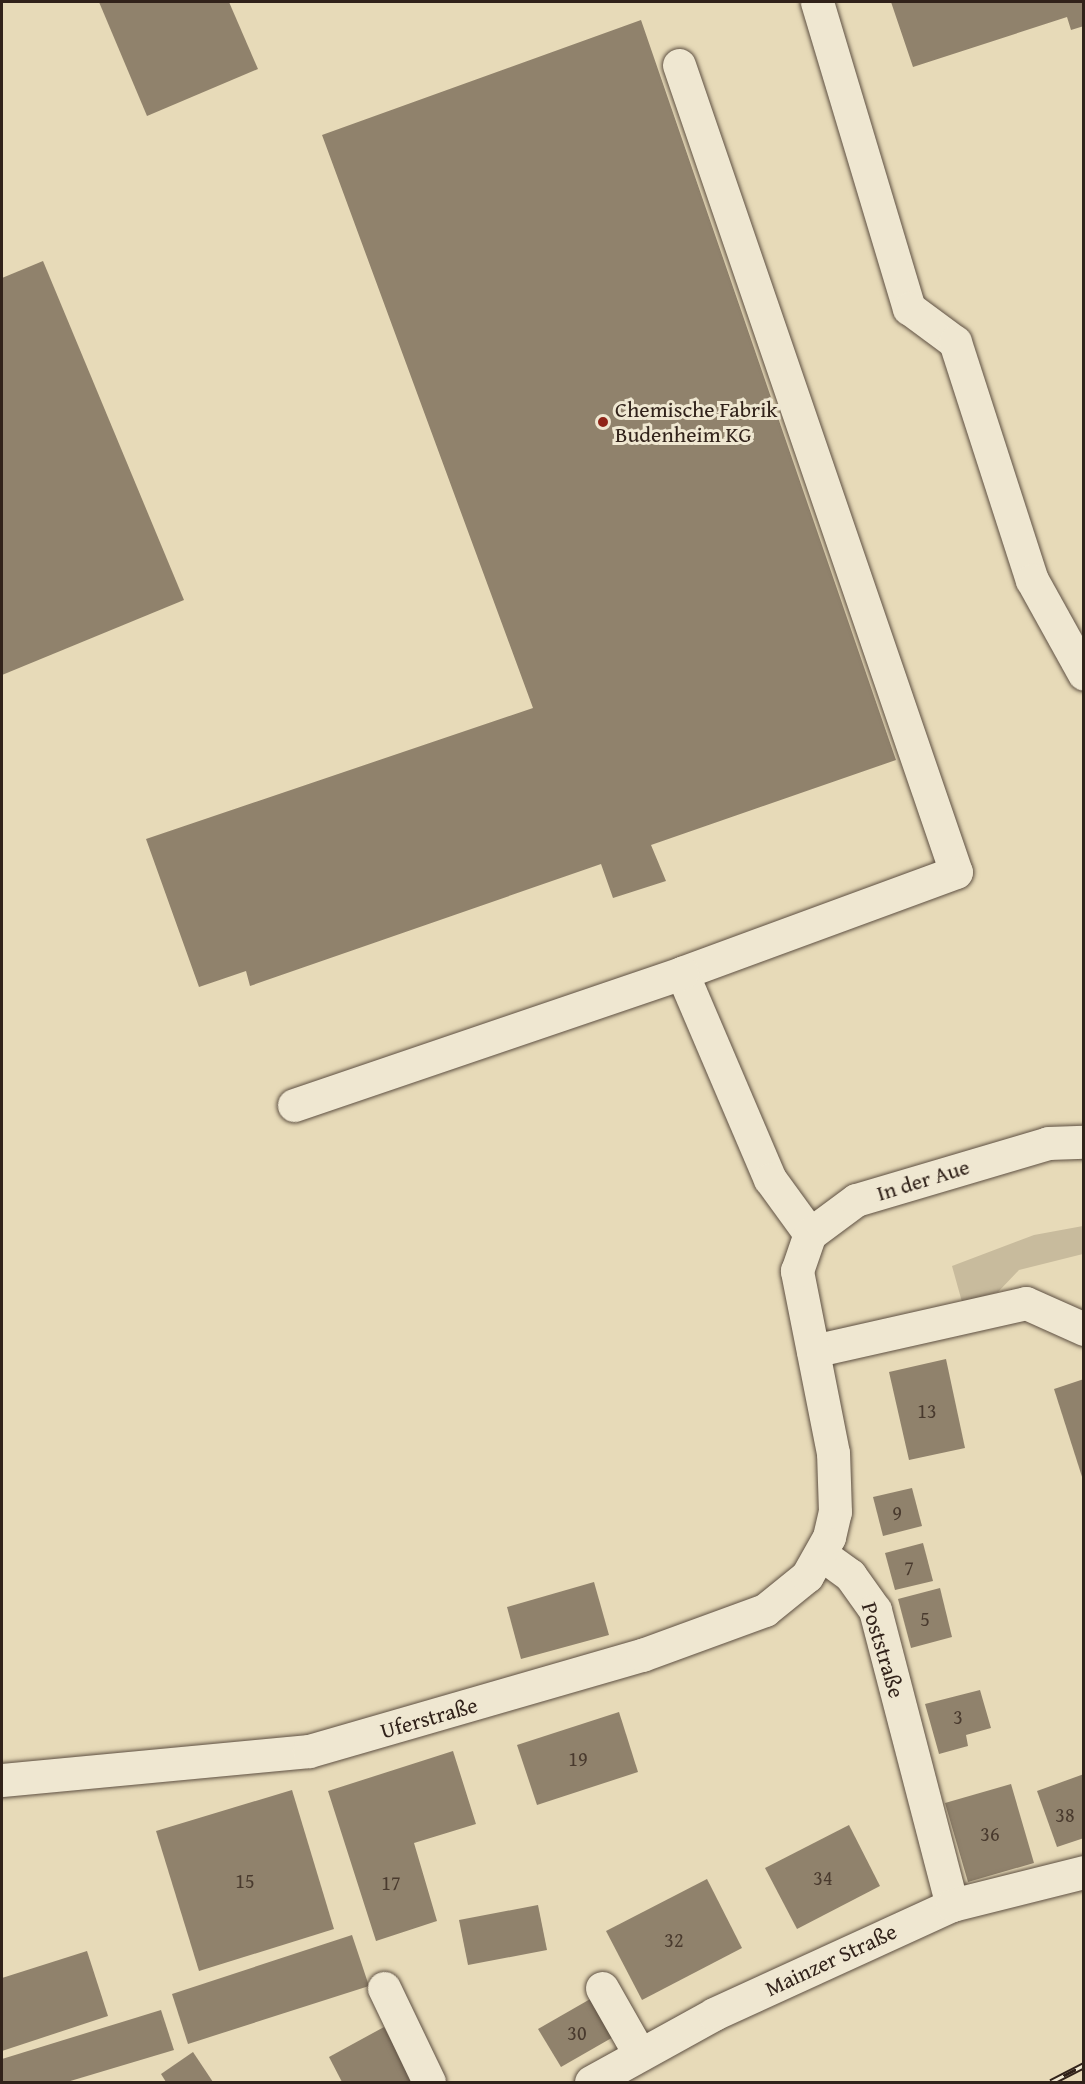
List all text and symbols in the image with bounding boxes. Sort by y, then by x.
place label: Chemische Fabrik Budenheim KG [615,396,778,448]
marker: Chemische Fabrik Budenheim KG [596,415,610,429]
street label: In der Aue [873,1153,973,1207]
house number: 13 [917,1398,937,1422]
house number: 9 [892,1500,902,1524]
house number: 7 [904,1555,914,1579]
street label: Poststraße [856,1599,910,1701]
house number: 5 [920,1606,930,1630]
street label: Uferstraße [377,1692,481,1744]
house number: 3 [953,1704,963,1728]
house number: 19 [568,1746,588,1770]
house number: 38 [1055,1802,1075,1826]
house number: 36 [980,1821,1000,1845]
house number: 34 [813,1865,833,1889]
house number: 15 [235,1868,255,1892]
house number: 17 [381,1870,401,1894]
street label: Mainzer Straße [761,1918,901,2002]
house number: 32 [664,1927,684,1951]
house number: 30 [567,2020,587,2044]

